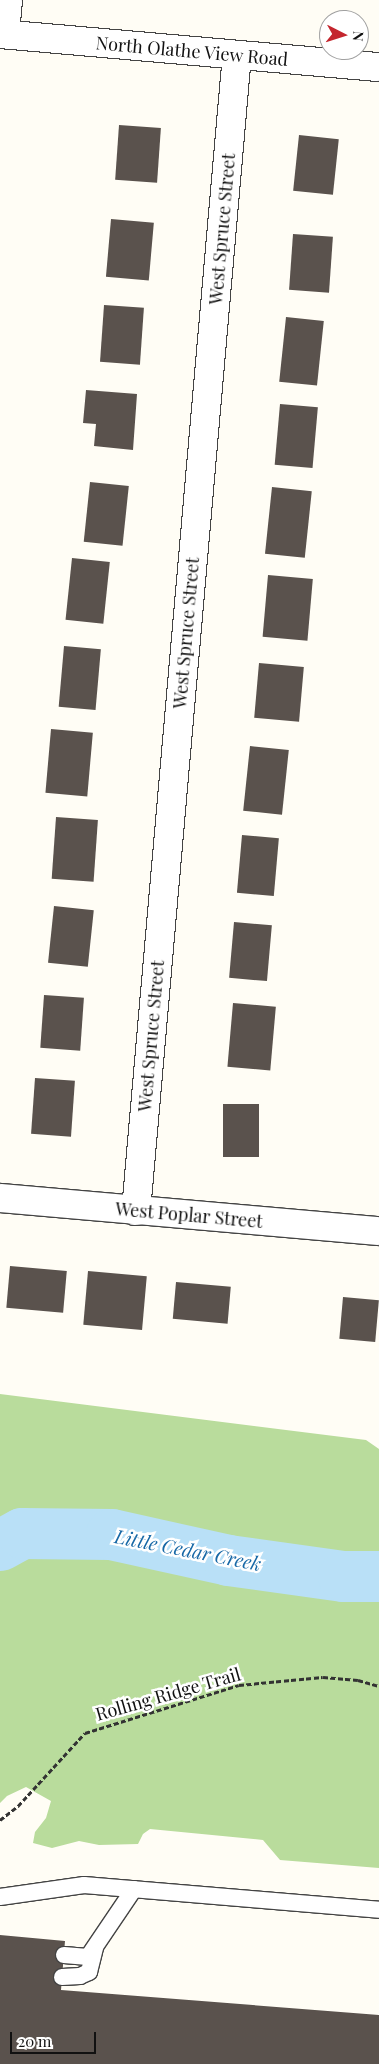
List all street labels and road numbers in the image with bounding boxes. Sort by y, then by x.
street label: North Olathe View Road [94,32,290,70]
street label: West Spruce Street [205,152,239,306]
street label: West Spruce Street [169,556,203,710]
street label: West Spruce Street [134,959,168,1113]
street label: West Poplar Street [114,1198,264,1232]
street label: Rolling Ridge Trail [93,1663,243,1725]

